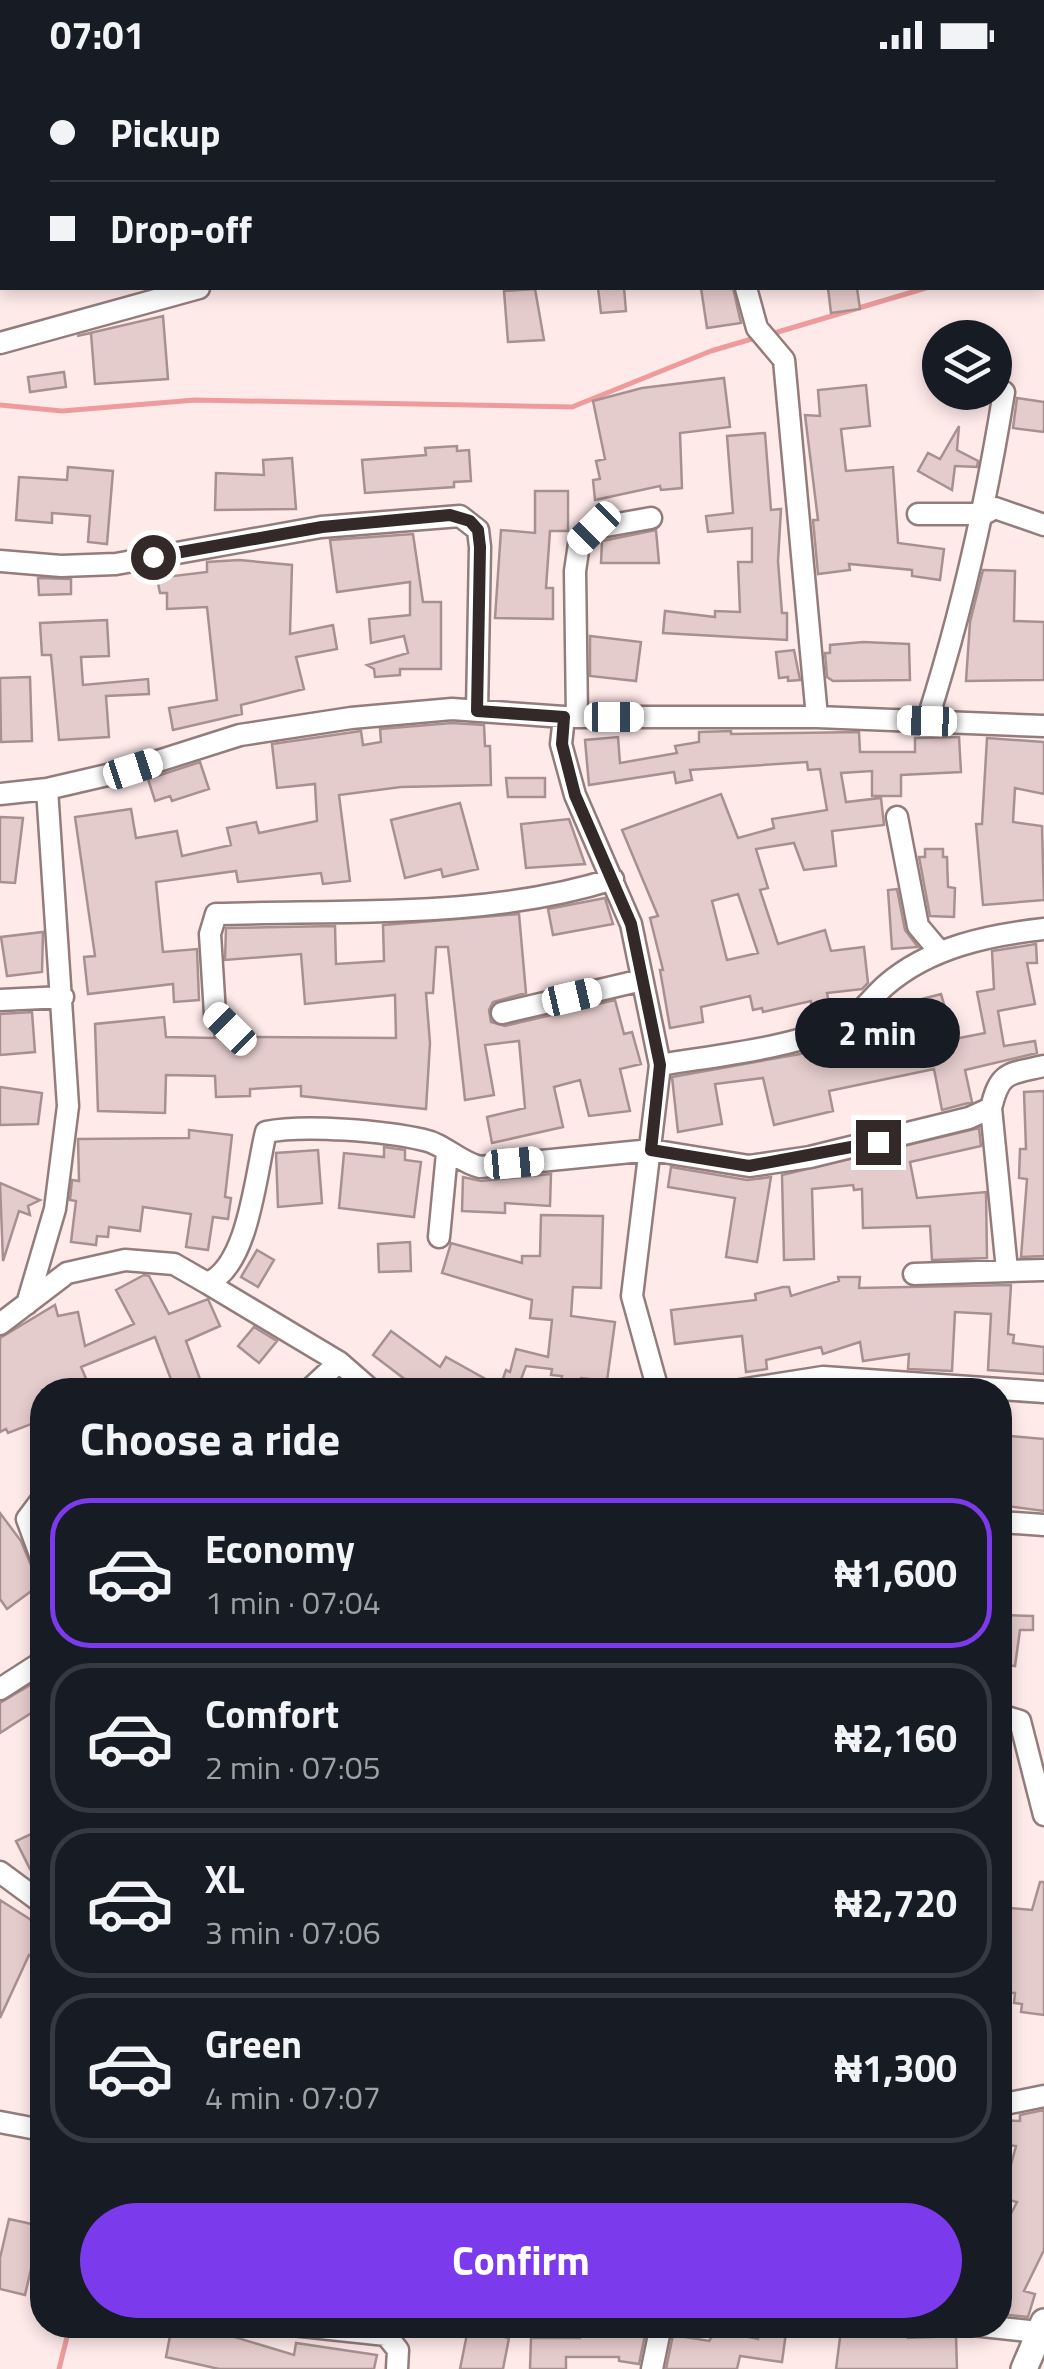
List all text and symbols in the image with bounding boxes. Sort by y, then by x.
text: 07:01 [50,6,145,64]
text: Pickup [110,104,220,162]
text: Drop-off [110,200,252,258]
map controls [922,320,1012,410]
button: layers [922,320,1012,410]
car [562,496,626,560]
route start [131,535,176,580]
car [584,702,644,732]
car [896,705,958,737]
car [100,745,166,793]
car [539,976,605,1018]
car [198,997,262,1061]
callout: 2 min [796,997,960,1067]
text: 2 min [839,1009,916,1057]
route end [856,1120,901,1165]
car [483,1145,545,1181]
text: Choose a ride [80,1404,340,1472]
text: Economy [205,1520,355,1578]
icon: car [85,1528,175,1618]
text: ₦1,600 [834,1544,957,1602]
text: 1 min · 07:04 [205,1578,381,1626]
text: Comfort [205,1685,339,1743]
icon: car [85,1693,175,1783]
text: ₦2,160 [834,1709,957,1767]
text: 2 min · 07:05 [205,1743,381,1791]
text: XL [205,1850,245,1908]
icon: car [85,1858,175,1948]
text: ₦2,720 [834,1874,957,1932]
text: 3 min · 07:06 [205,1908,381,1956]
text: Green [205,2015,302,2073]
icon: car [85,2023,175,2113]
text: ₦1,300 [834,2039,957,2097]
text: 4 min · 07:07 [205,2073,381,2121]
button: Confirm [80,2203,962,2318]

